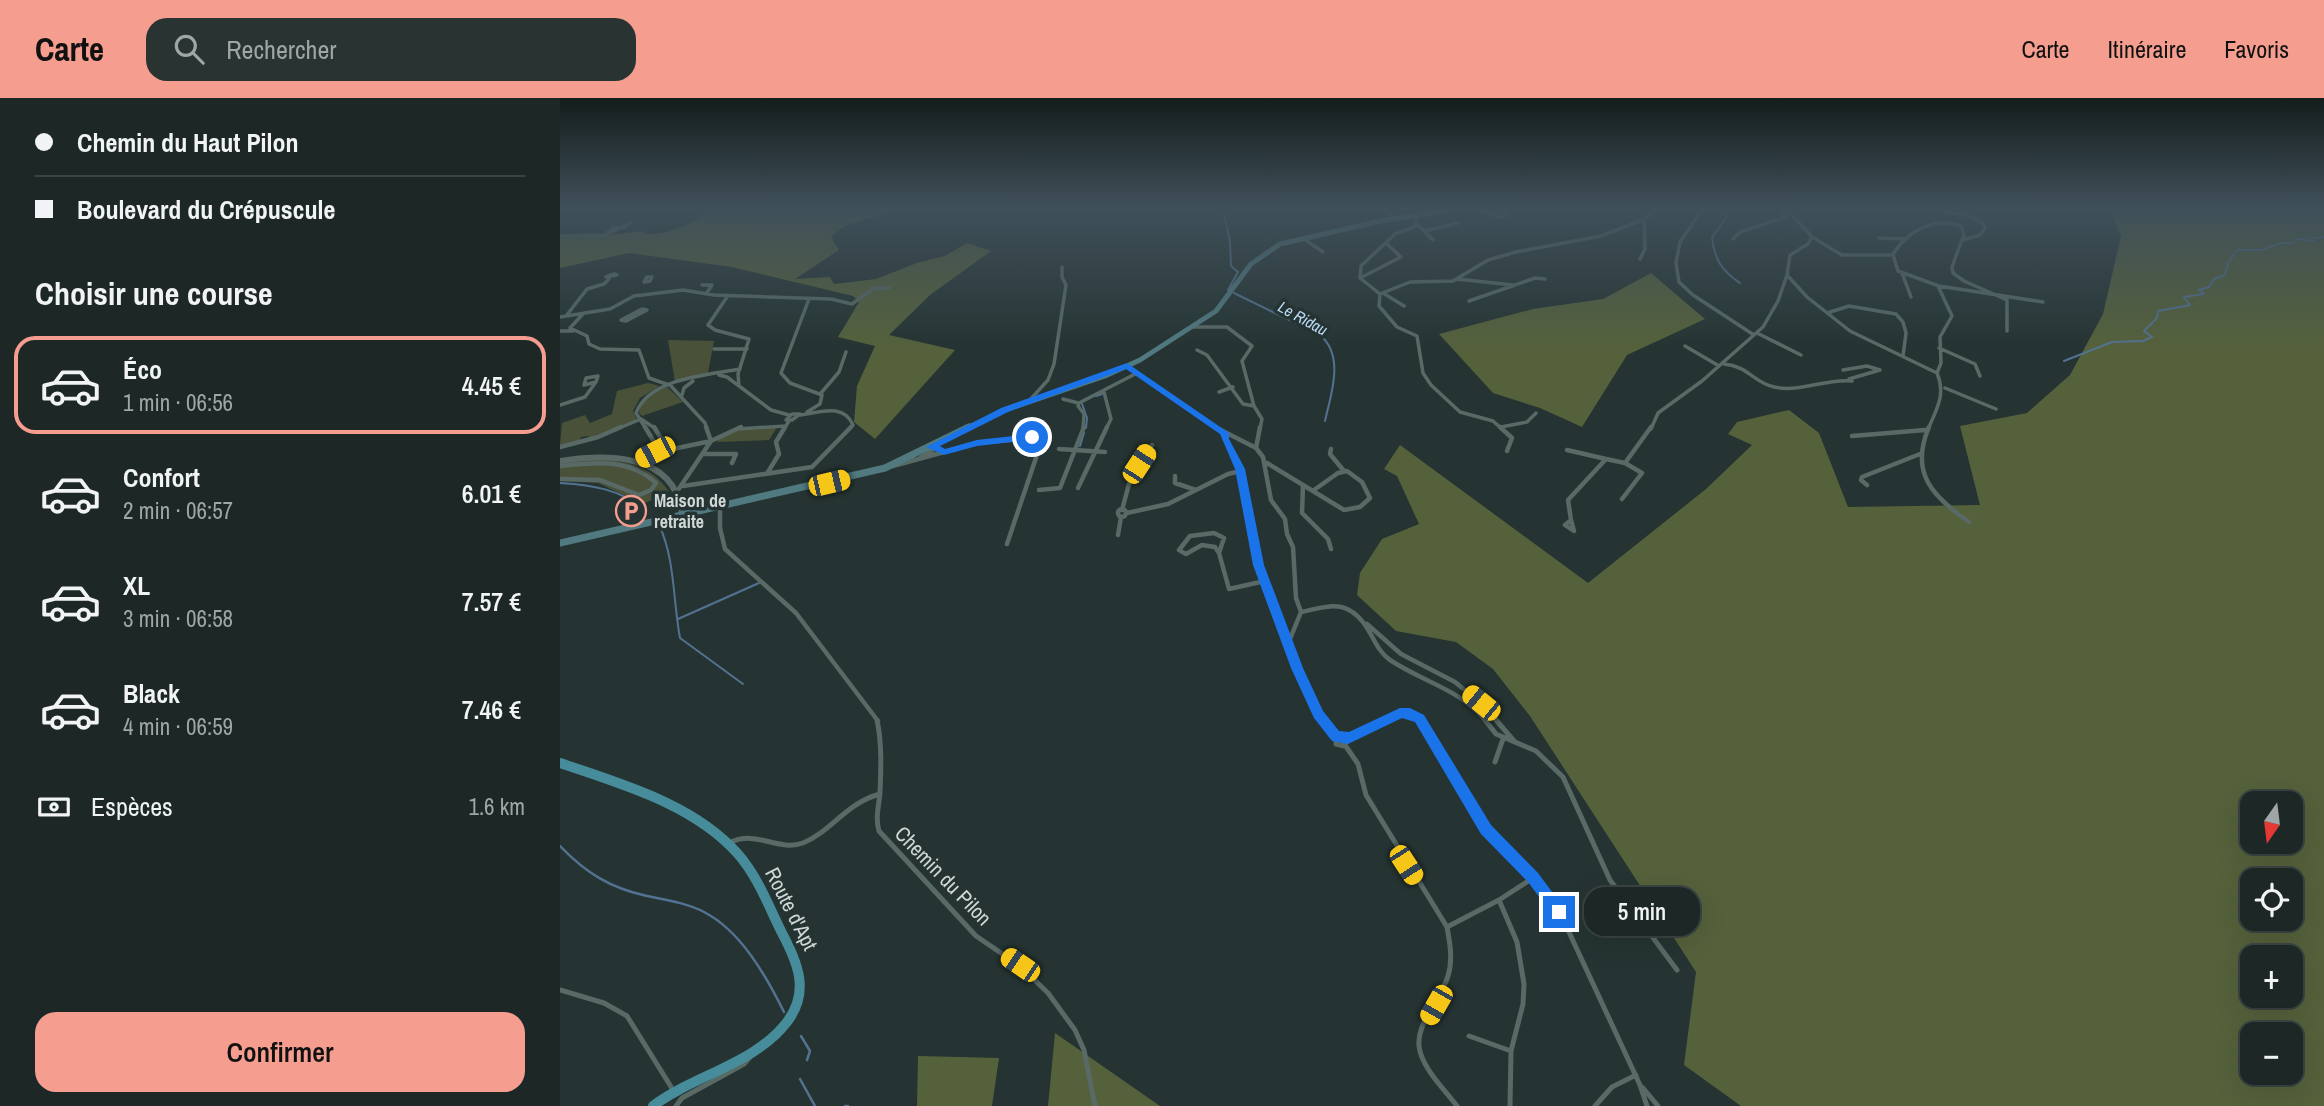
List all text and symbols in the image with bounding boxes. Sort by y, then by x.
search box [146,18,636,81]
text: Carte [35,27,104,71]
icon: search [170,30,208,68]
text: Rechercher [226,32,336,67]
text: Carte [2021,33,2070,65]
text: Itinéraire [2108,33,2186,65]
text: Favoris [2224,33,2289,65]
text: Chemin du Haut Pilon [77,125,299,160]
text: Boulevard du Crépuscule [77,192,335,227]
text: Choisir une course [35,272,273,315]
water label: Le Ridau [1274,295,1332,341]
text: Éco [123,352,162,387]
icon: car [39,354,102,417]
text: 4.45 € [462,368,521,403]
text: 1 min · 06:56 [123,387,233,418]
route start [1016,421,1048,453]
car [632,433,679,471]
car [1119,441,1160,487]
text: Confort [123,460,200,495]
icon: car [39,462,102,525]
car [807,468,852,498]
text: 6.01 € [462,476,521,511]
place label: Maison de retraite [654,488,726,534]
parking icon: Maison de retraite [614,494,648,528]
text: 2 min · 06:57 [123,495,233,526]
text: XL [123,568,150,603]
icon: car [39,570,102,633]
text: 7.57 € [462,584,521,619]
text: 3 min · 06:58 [123,603,233,634]
text: Black [123,676,180,711]
icon: car [39,678,102,741]
car [1459,682,1504,724]
text: 7.46 € [462,692,521,727]
text: 4 min · 06:59 [123,711,233,742]
icon: cash [35,788,73,826]
text: Espèces [91,789,173,824]
text: 1.6 km [468,791,525,822]
north arrow [2240,791,2303,854]
map controls [2240,791,2303,1085]
street label: Chemin du Pilon [888,819,998,932]
car [1386,842,1427,888]
street label: Route d'Apt [758,862,825,955]
button: locate [2240,868,2303,931]
callout: 5 min [1584,888,1699,936]
route end [1543,896,1575,928]
text: 5 min [1618,896,1666,927]
car [997,945,1044,985]
button: + [2240,945,2303,1008]
car [1417,982,1456,1028]
button: Confirmer [35,1012,525,1092]
button: − [2240,1022,2303,1085]

